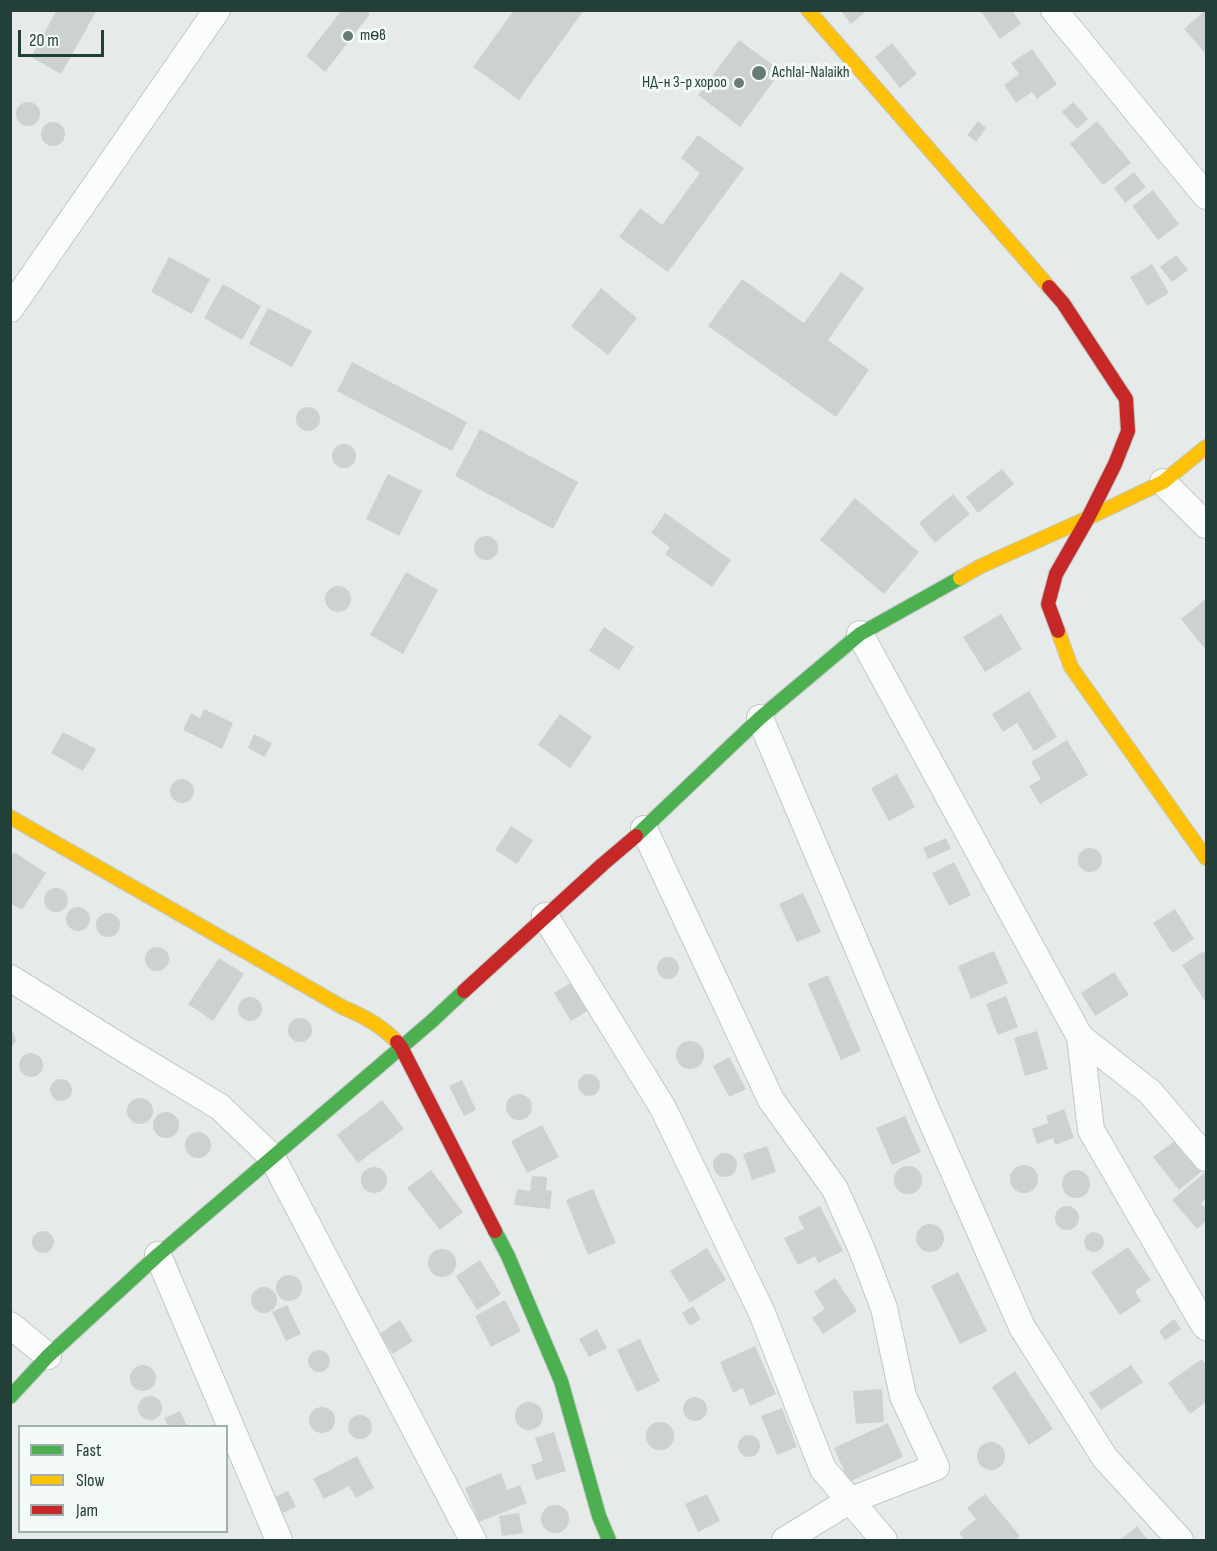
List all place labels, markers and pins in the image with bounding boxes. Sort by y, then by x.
place label: төв [360,26,386,46]
marker: төв [341,29,355,43]
place label: Achlal-Nalaikh [772,63,850,83]
marker: Achlal-Nalaikh [750,64,768,82]
place label: НД-н 3-р хороо [642,73,727,93]
marker: НД-н 3-р хороо [732,76,746,90]

